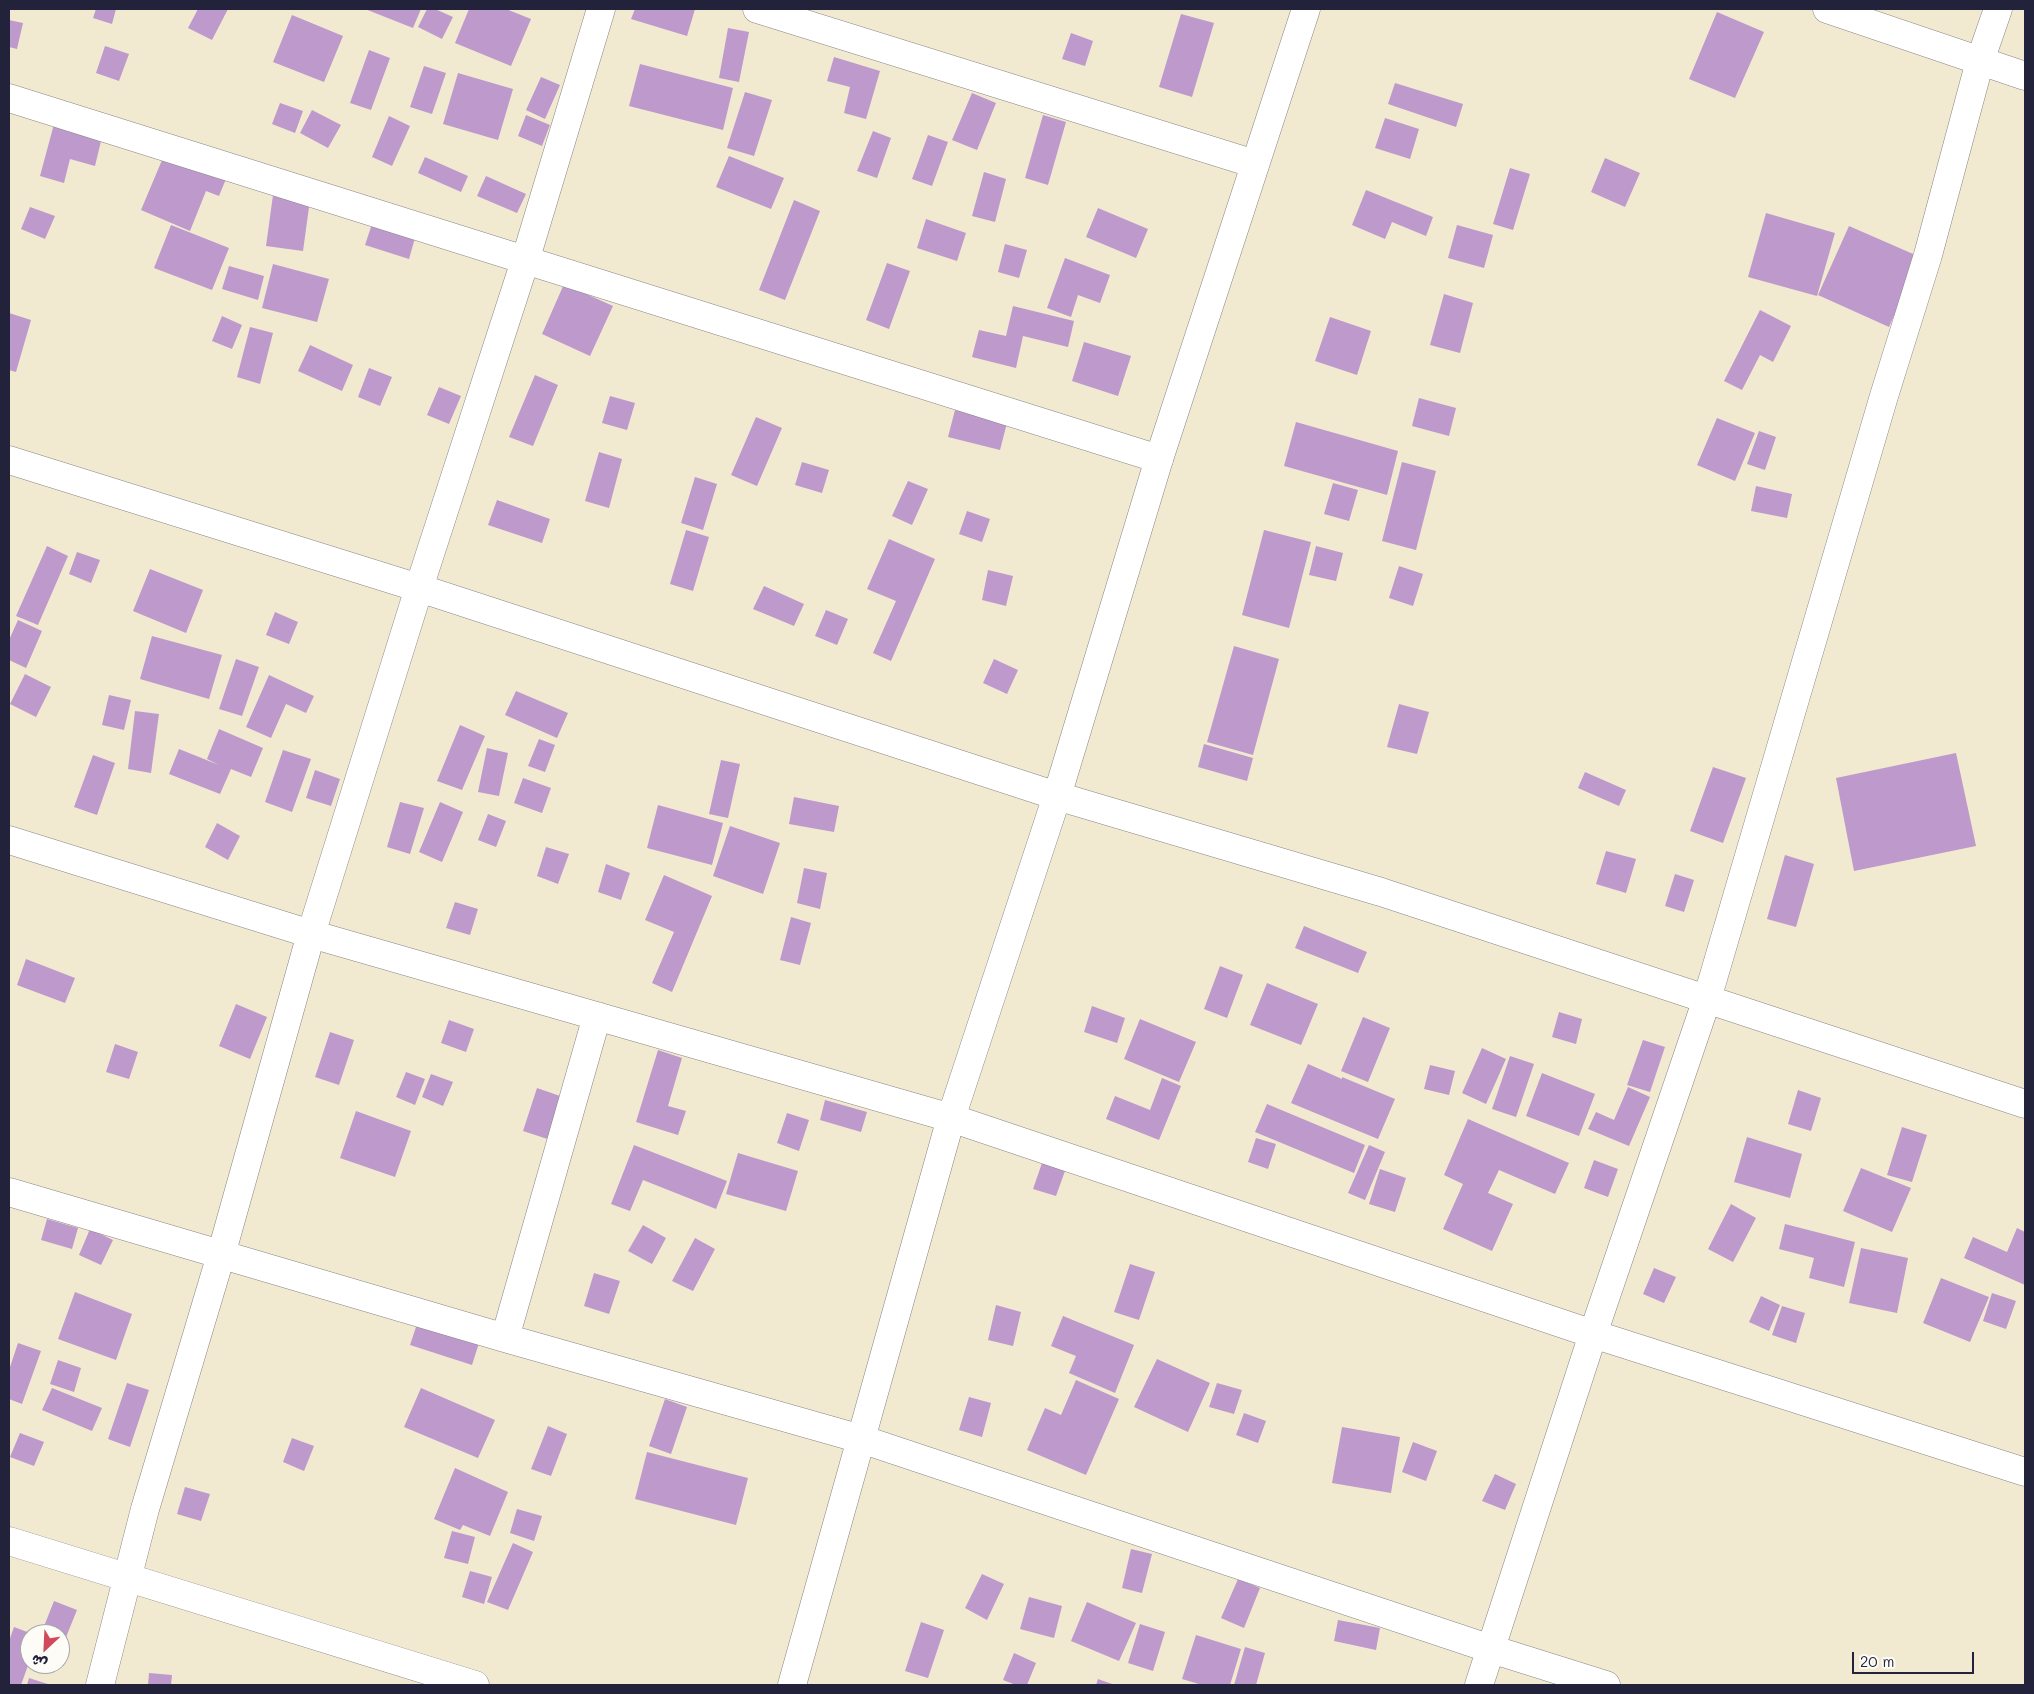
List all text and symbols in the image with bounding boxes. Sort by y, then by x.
north arrow [20,1624,70,1674]
scale bar [1854,1642,1976,1674]
text: ش [28,1650,50,1674]
text: 20 m [1860,1651,1894,1671]

